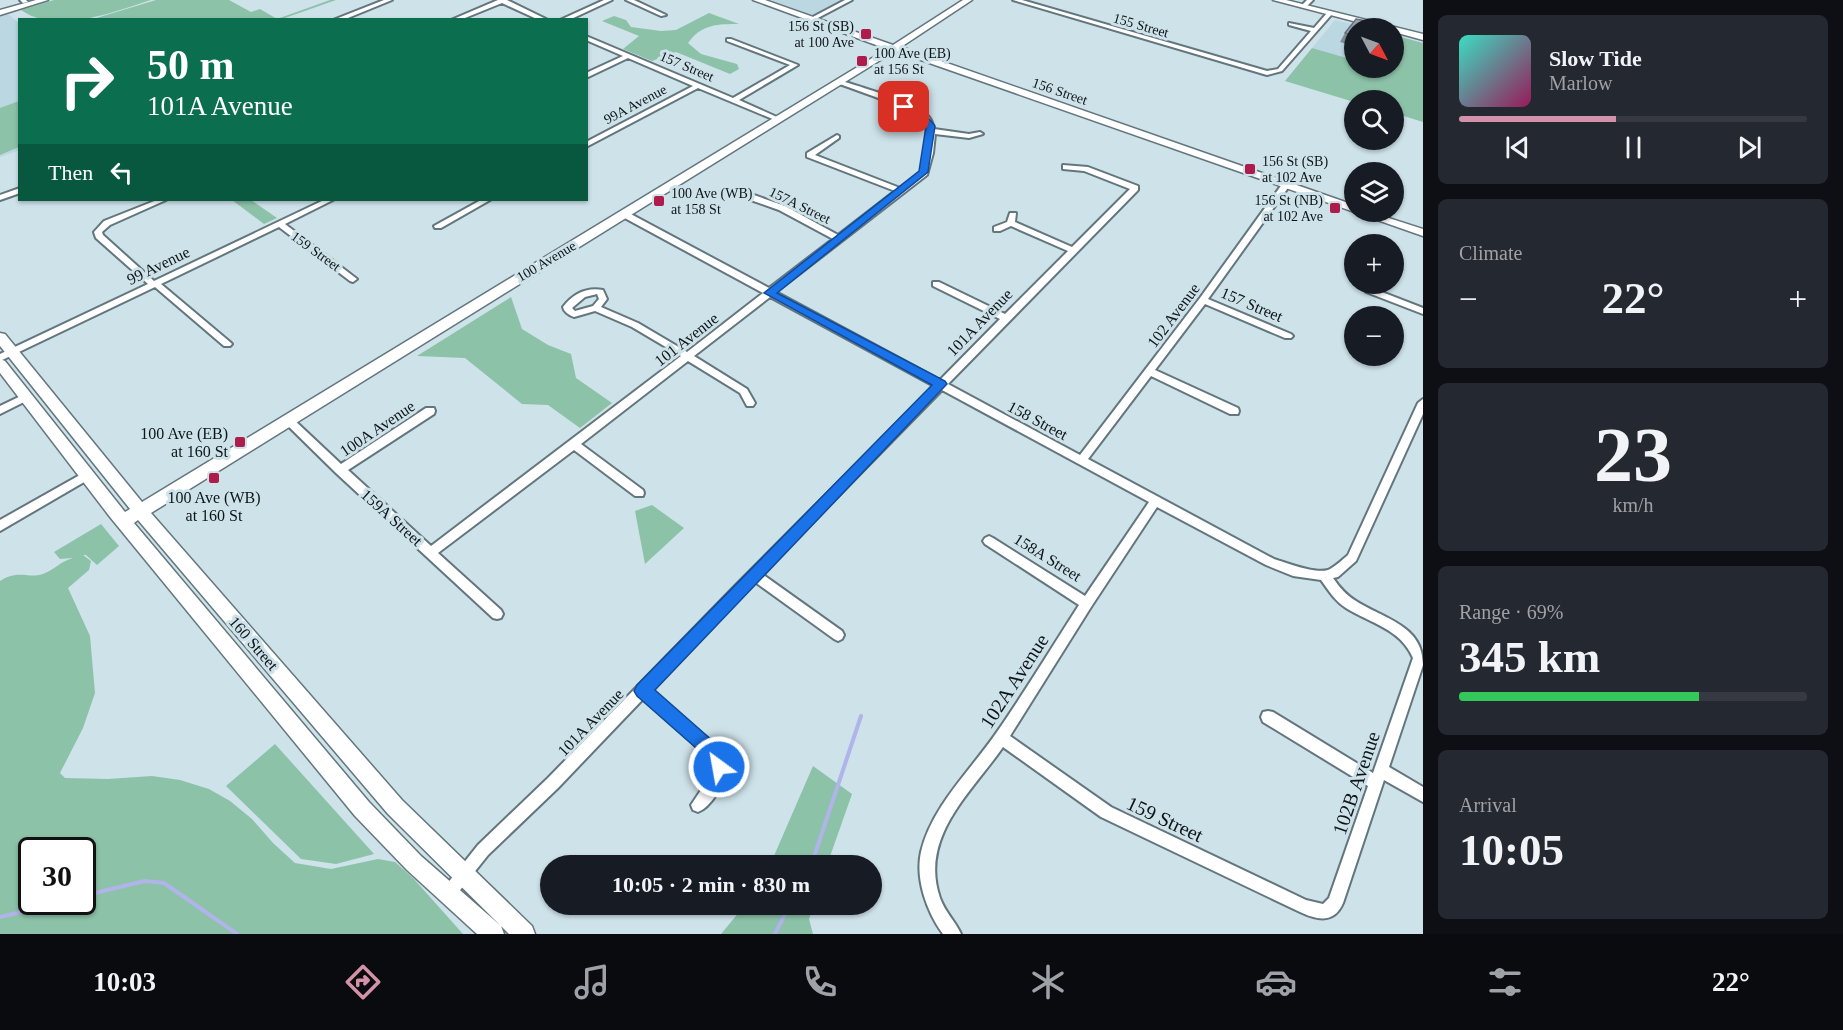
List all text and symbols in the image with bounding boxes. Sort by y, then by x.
street label: 155 Street [1111,10,1171,41]
north arrow [1344,18,1404,78]
map controls [1344,18,1404,366]
place label: 156 St (SB) at 100 Ave [788,19,854,50]
marker: 156 St (SB) at 100 Ave [859,27,873,41]
icon: right [48,42,126,120]
text: 50 m [147,42,235,88]
place label: 100 Ave (EB) at 156 St [874,46,951,77]
text: Slow Tide [1549,46,1642,71]
street label: 157 Street [658,48,716,85]
marker: 100 Ave (EB) at 156 St [855,54,869,68]
text: Marlow [1549,72,1612,94]
street label: 156 Street [1030,75,1089,108]
pin [878,81,929,132]
street label: 99A Avenue [601,82,669,127]
icon: arrive [887,90,920,123]
button: search [1344,90,1404,150]
text: 101A Avenue [147,91,293,121]
icon: previous [1501,131,1534,164]
icon: pause [1617,131,1650,164]
icon: next [1733,131,1766,164]
place label: 156 St (SB) at 102 Ave [1262,154,1328,185]
icon: left [105,156,138,189]
text: Then [48,160,93,185]
marker: 156 St (SB) at 102 Ave [1243,162,1257,176]
button: layers [1344,162,1404,222]
street label: 157A Street [767,184,833,227]
place label: 100 Ave (WB) at 158 St [671,186,753,217]
place label: 156 St (NB) at 102 Ave [1255,193,1323,224]
marker: 100 Ave (WB) at 158 St [652,194,666,208]
marker: 156 St (NB) at 102 Ave [1328,201,1342,215]
street label: 159 Street [288,229,343,274]
button: + [1344,234,1404,294]
street label: 100 Avenue [514,238,579,285]
text: Climate [1459,242,1522,264]
street label: 99 Avenue [124,243,192,288]
text: 22° [1602,273,1665,323]
street label: 102 Avenue [1144,280,1203,351]
text: − [1459,281,1478,317]
text: + [1788,281,1807,317]
street label: 157 Street [1218,284,1286,325]
street label: 101A Avenue [943,285,1015,359]
button: − [1344,306,1404,366]
street label: 101 Avenue [651,309,721,369]
street label: 100A Avenue [337,397,418,460]
street label: 158 Street [1005,398,1071,444]
text: 23 [1594,411,1672,498]
place label: 100 Ave (EB) at 160 St [140,425,229,460]
marker: 100 Ave (EB) at 160 St [233,435,247,449]
marker: 100 Ave (WB) at 160 St [207,471,221,485]
street label: 159A Street [358,486,426,549]
place label: 100 Ave (WB) at 160 St [167,489,261,524]
text: km/h [1612,494,1654,516]
street label: 158A Street [1011,530,1085,585]
text: Range · 69% [1459,601,1563,623]
street label: 160 Street [226,613,282,674]
street label: 102A Avenue [975,630,1053,732]
text: 345 km [1459,632,1600,682]
street label: 101A Avenue [554,685,626,759]
street label: 102B Avenue [1328,728,1384,838]
position arrow [687,735,751,799]
street label: 159 Street [1123,792,1207,846]
text: Arrival [1459,794,1517,816]
text: 10:05 [1459,825,1564,875]
speed limit sign: 30 [18,837,96,915]
text: 10:05 · 2 min · 830 m [612,872,810,897]
icon: directions [342,961,384,1003]
icon: music [571,961,613,1003]
icon: phone [799,961,841,1003]
icon: climate [1027,961,1069,1003]
icon: car [1255,961,1297,1003]
icon: filters [1484,961,1526,1003]
text: 10:03 [93,967,156,997]
text: 22° [1712,967,1750,997]

